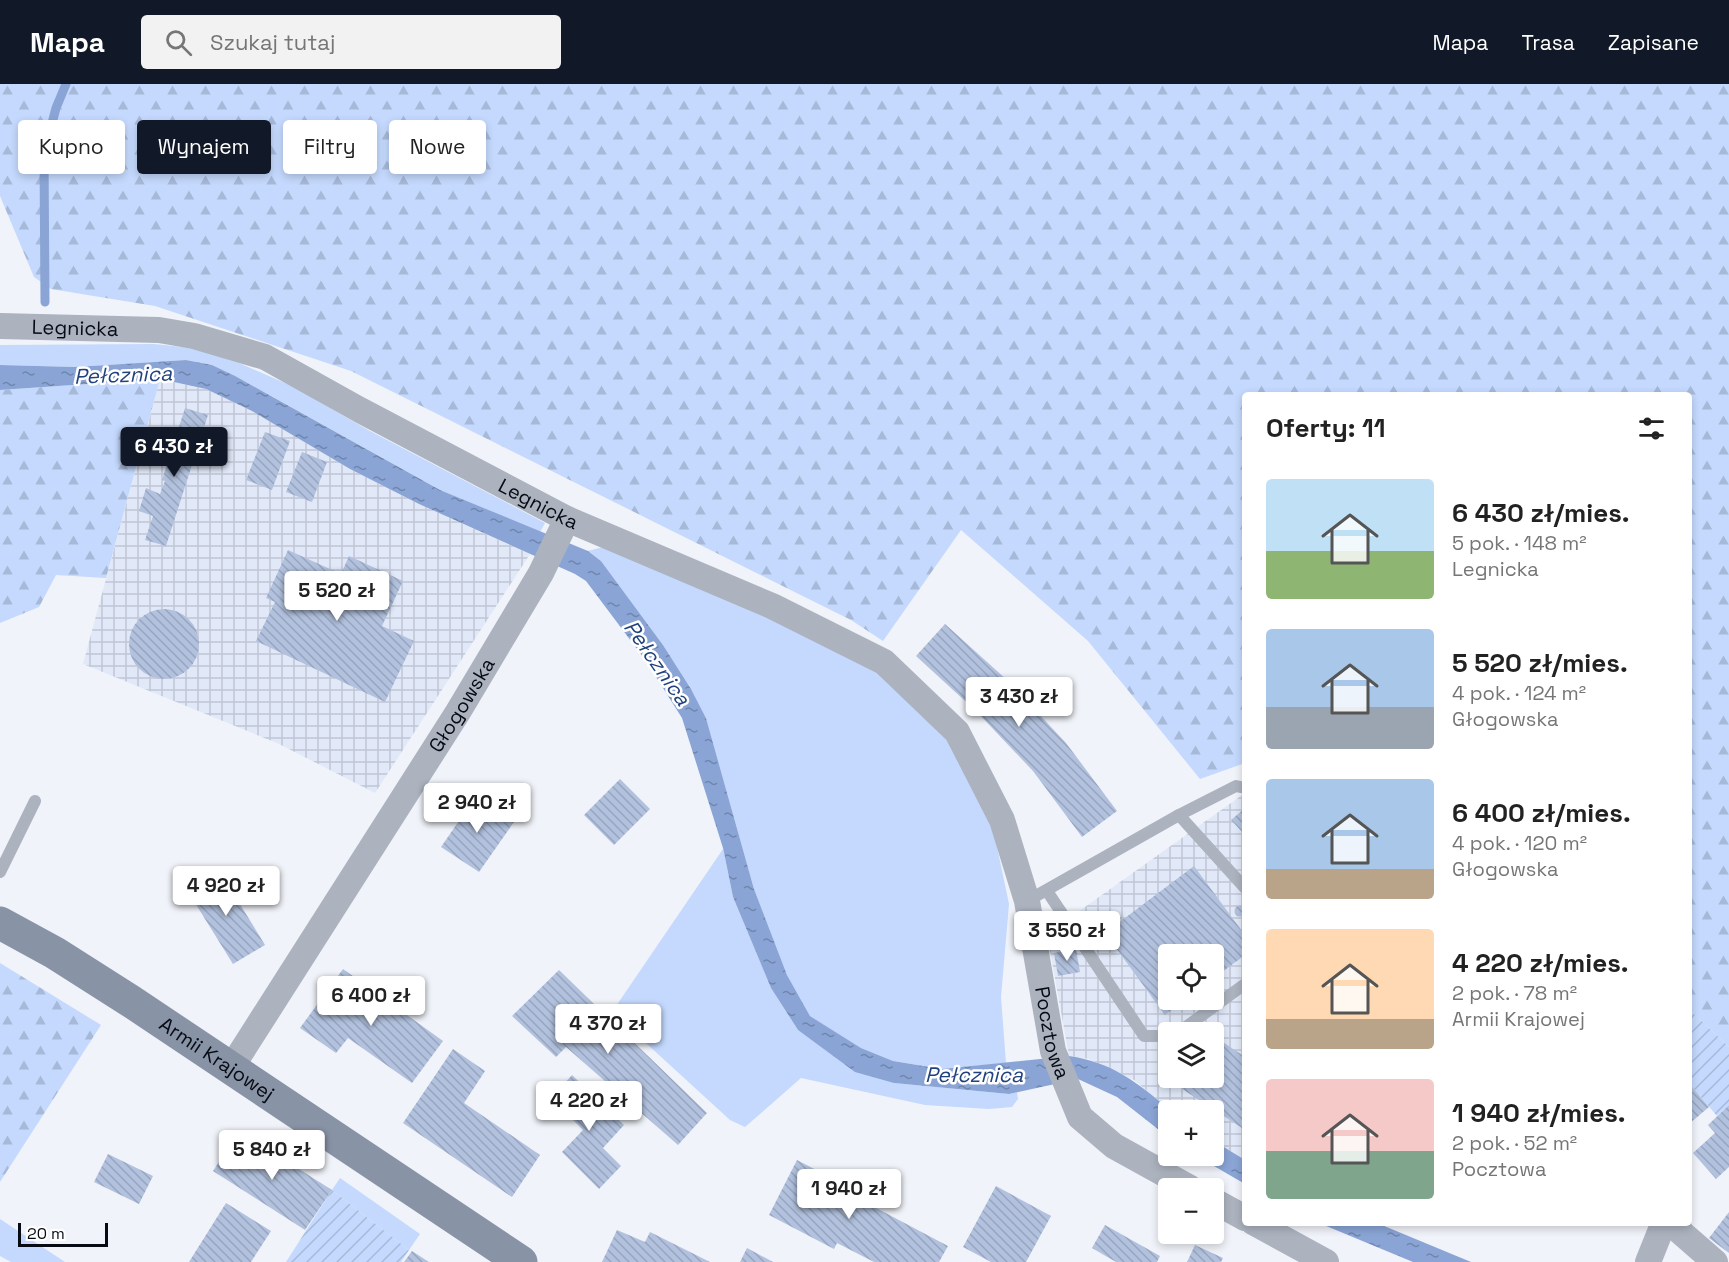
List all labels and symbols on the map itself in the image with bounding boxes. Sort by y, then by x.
street label: Legnicka [31,314,119,342]
water label: Pełcznica [73,359,173,390]
pin: 6 430 zł [112,427,236,478]
street label: Legnicka [494,472,582,535]
pin: 5 520 zł [275,571,399,622]
water label: Pełcznica [618,615,697,711]
street label: Głogowska [423,653,500,757]
pin: 3 430 zł [957,677,1081,728]
pin: 2 940 zł [415,783,539,834]
pin: 4 920 zł [164,866,288,917]
pin: 3 550 zł [1005,911,1129,962]
pin: 6 400 zł [309,976,433,1027]
street label: Pocztowa [1029,984,1076,1083]
pin: 4 370 zł [546,1004,670,1055]
street label: Armii Krajowej [154,1011,279,1106]
water label: Pełcznica [925,1061,1024,1088]
pin: 4 220 zł [527,1081,651,1132]
pin: 5 840 zł [210,1130,334,1181]
pin: 1 940 zł [787,1169,911,1220]
scale bar [18,1220,108,1248]

